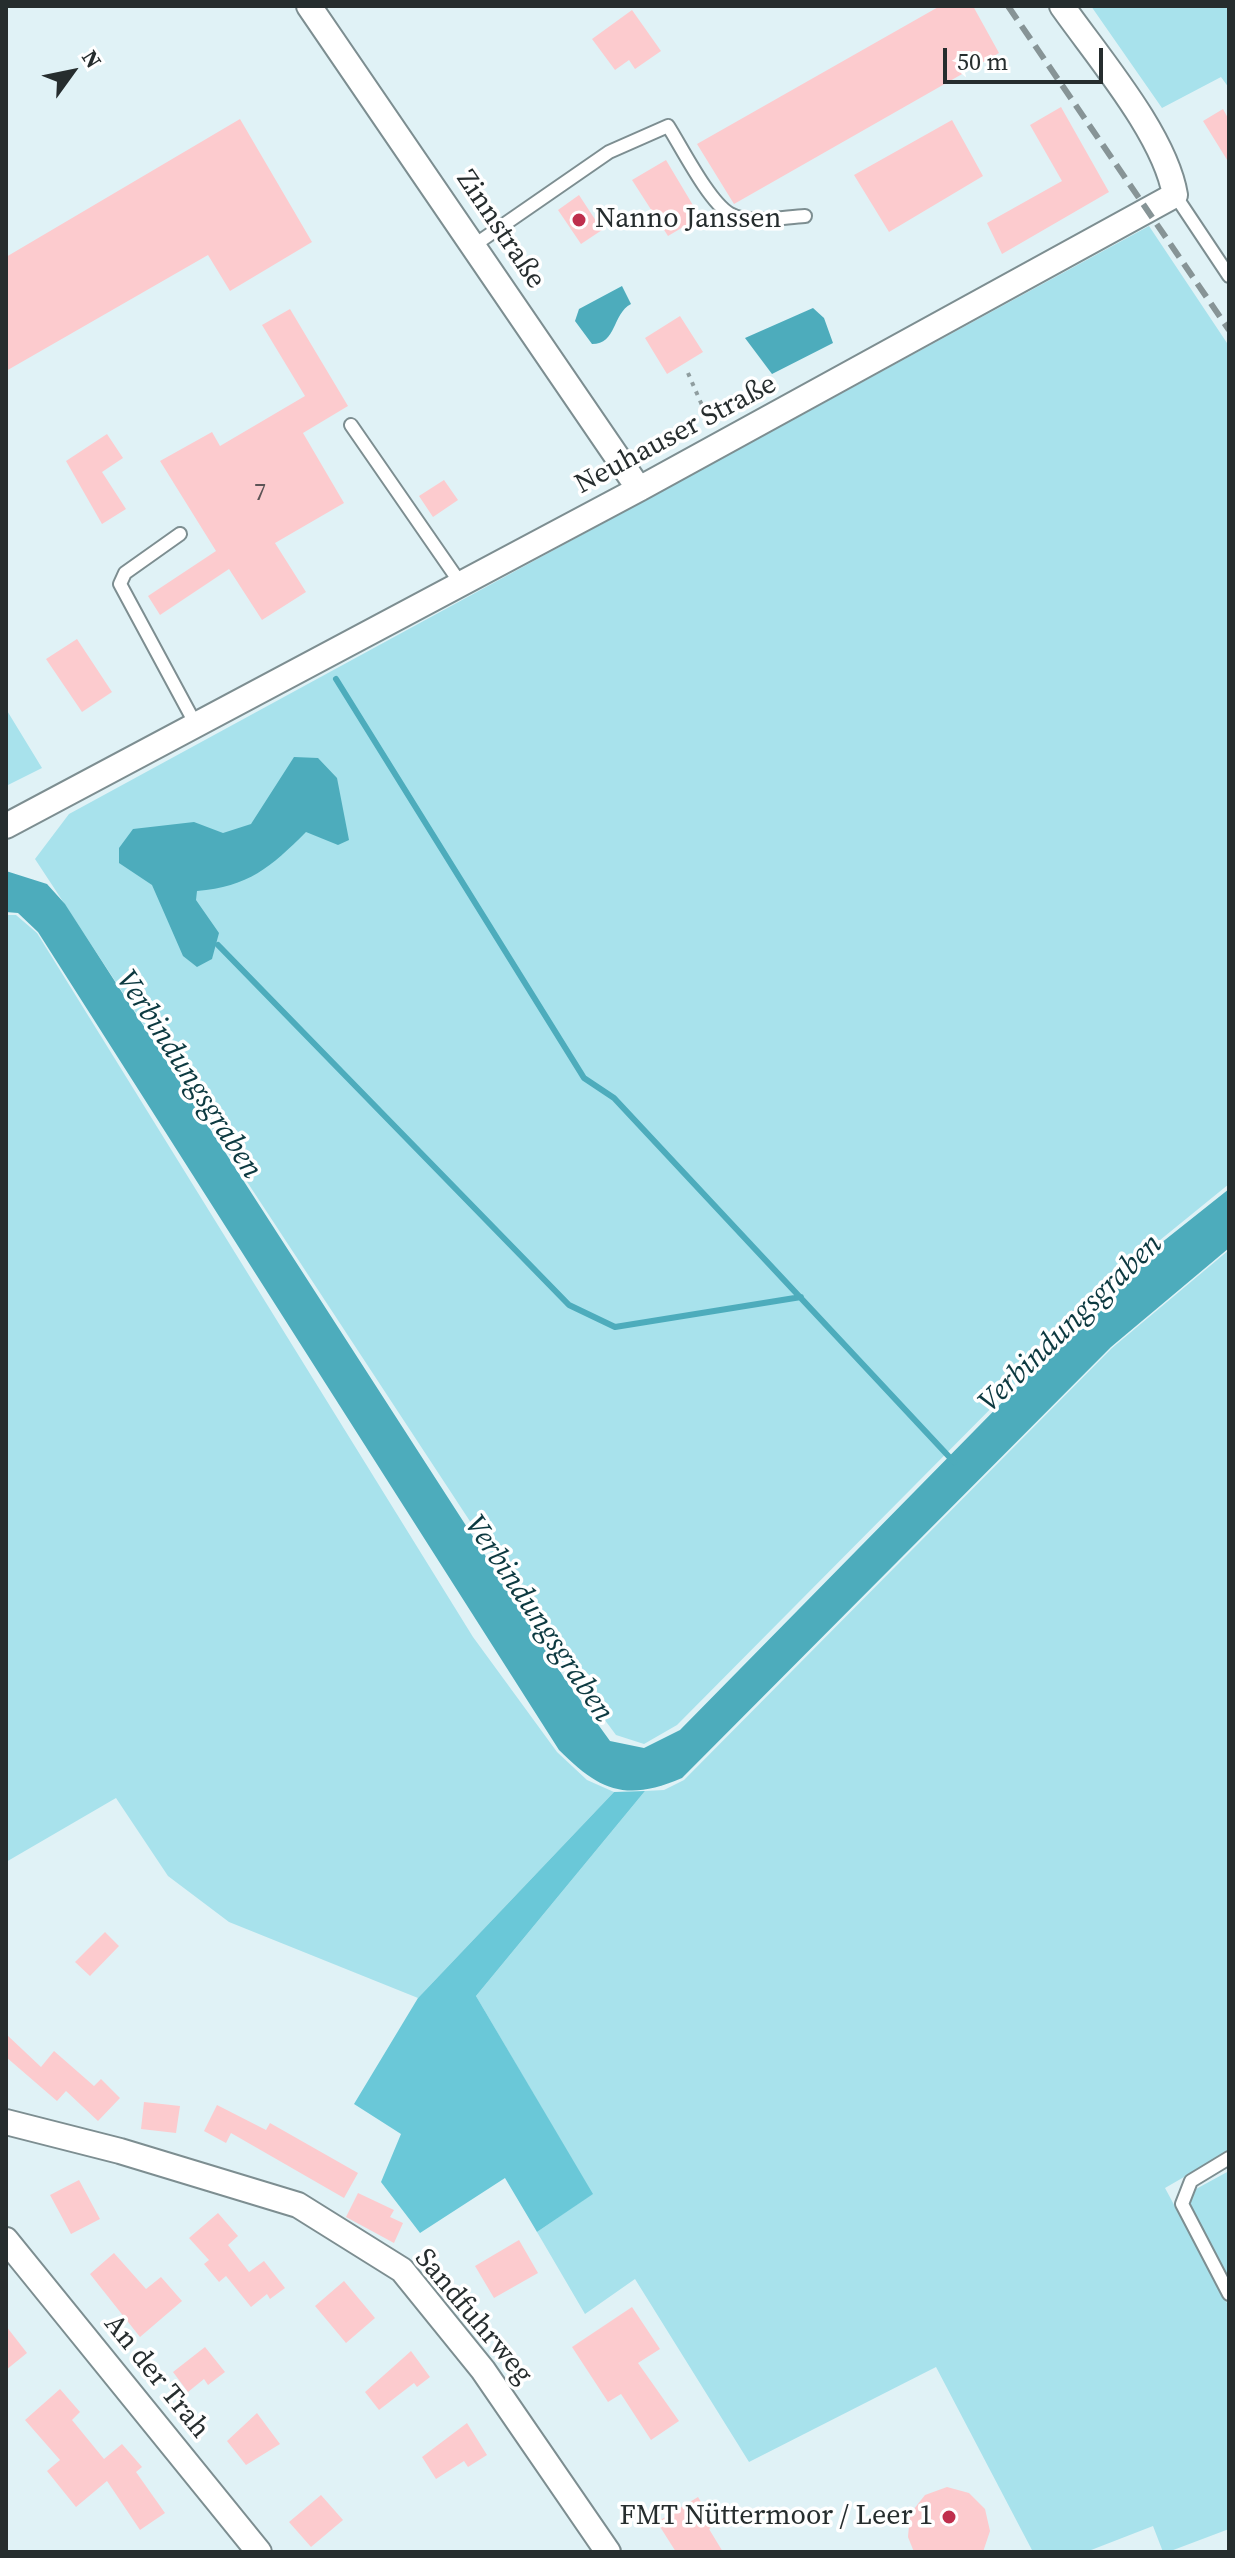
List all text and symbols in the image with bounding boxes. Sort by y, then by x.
north arrow [32,32,112,112]
scale bar [947,32,1107,82]
text: N [75,44,109,74]
text: 50 m [957,45,1008,78]
street label: Zinnstraße [448,164,552,296]
place label: Nanno Janssen [595,203,782,237]
marker: Nanno Janssen [570,211,588,229]
street label: Neuhauser Straße [570,368,782,502]
house number: 7 [254,480,266,508]
water label: Verbindungsgraben [107,964,269,1186]
water label: Verbindungsgraben [972,1227,1170,1421]
water label: Verbindungsgraben [456,1509,620,1729]
street label: Sandfuhrweg [407,2243,539,2391]
street label: An der Trah [96,2308,216,2446]
place label: FMT Nüttermoor / Leer 1 [619,2500,933,2534]
marker: FMT Nüttermoor / Leer 1 [940,2508,958,2526]

